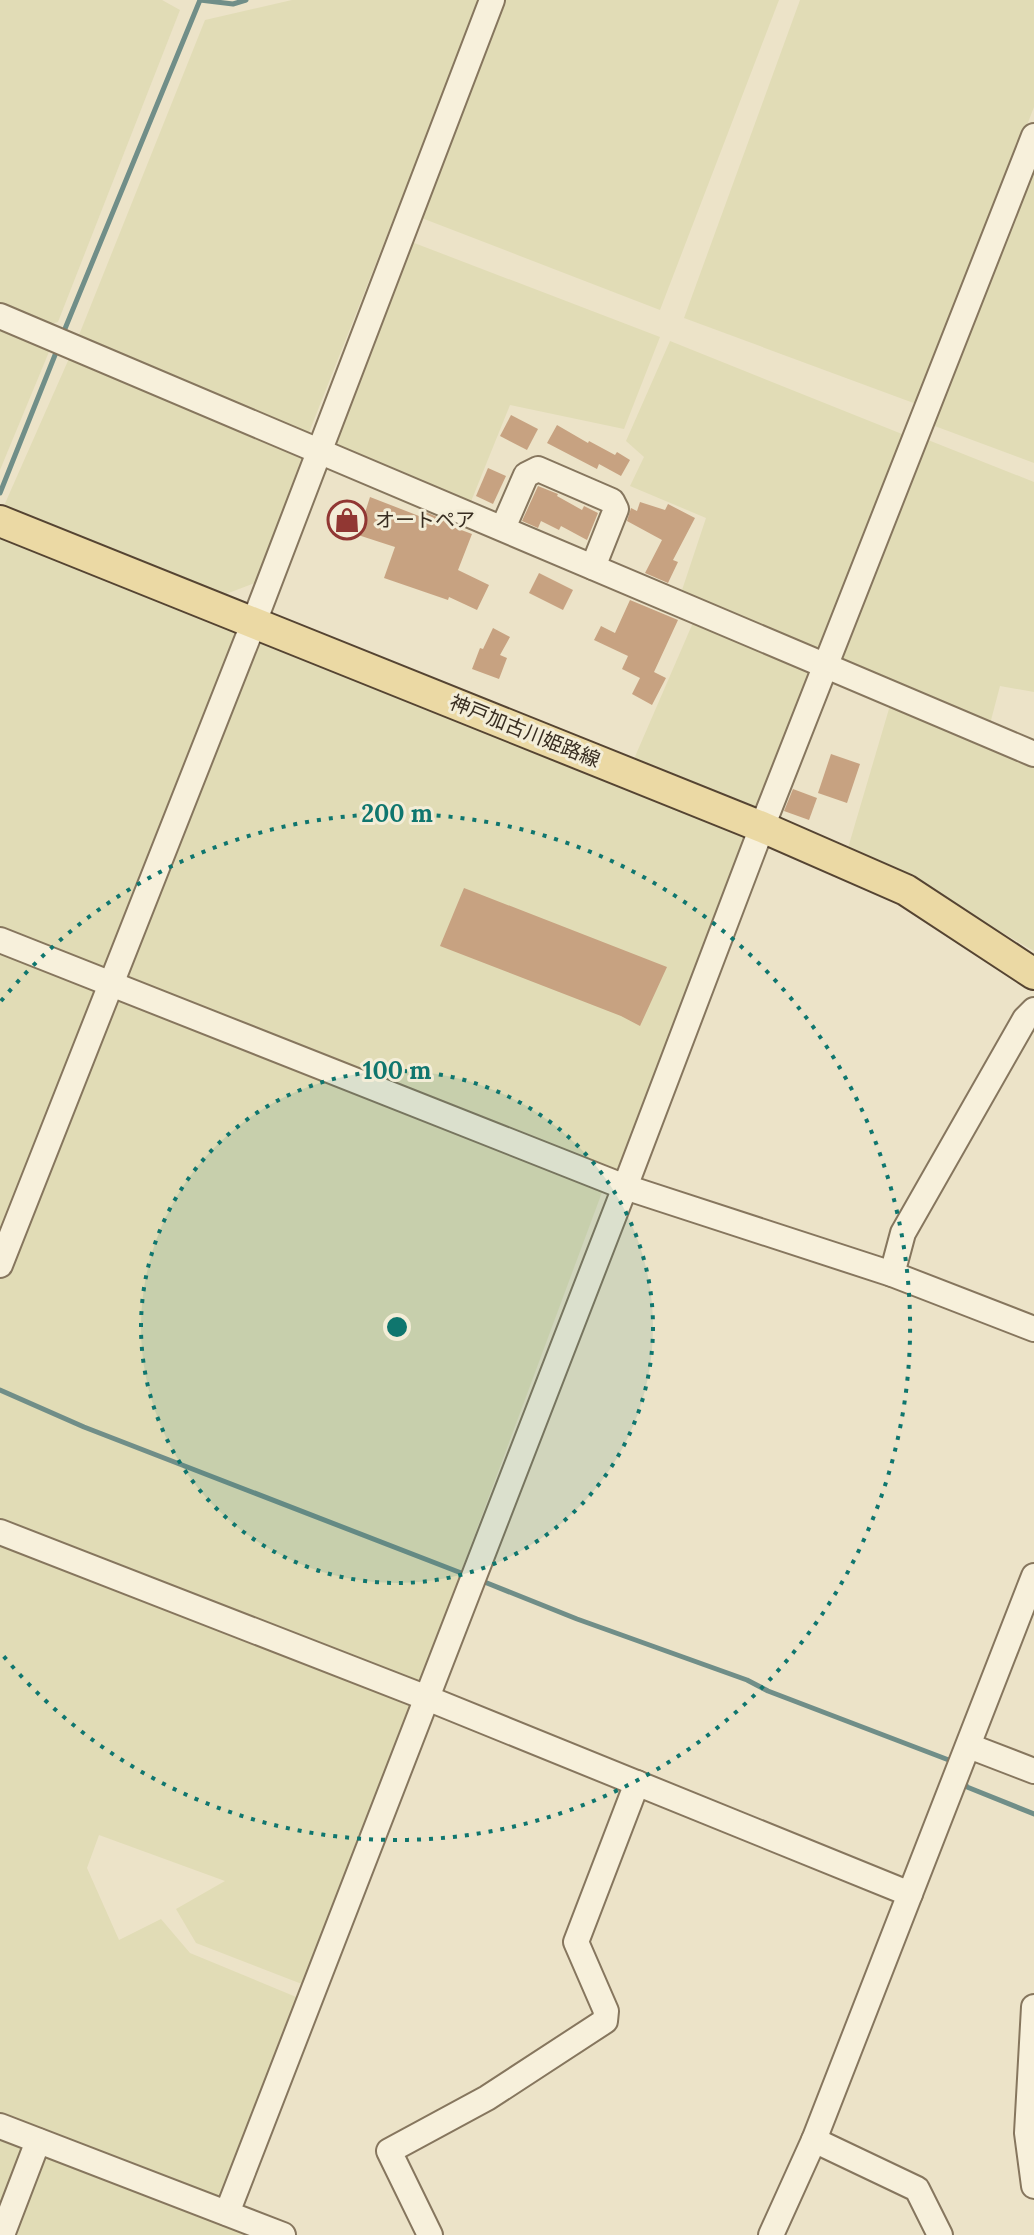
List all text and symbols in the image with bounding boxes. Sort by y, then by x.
shop icon: オートペア [326,499,368,541]
place label: オートペア [375,507,475,532]
street label: 神戸加古川姫路線 [446,689,604,772]
text: 200 m [361,798,433,829]
text: 100 m [363,1055,431,1086]
centre of rings [383,1313,411,1341]

